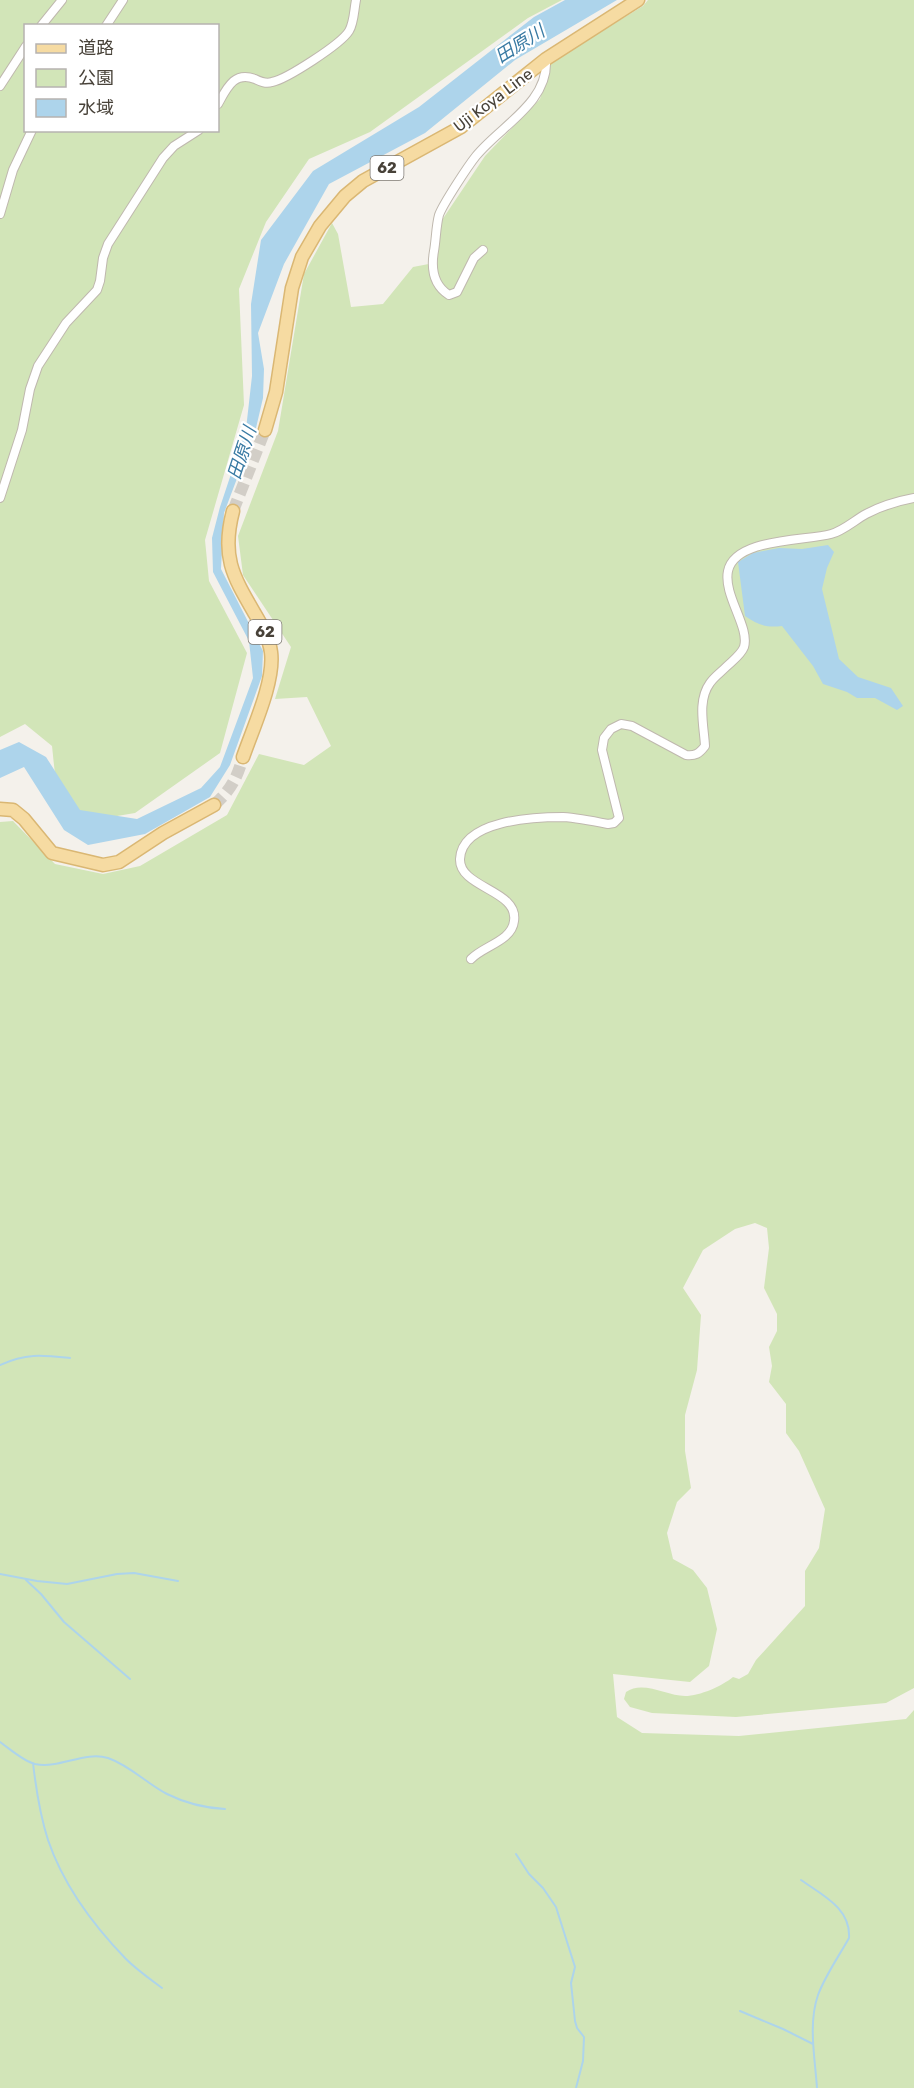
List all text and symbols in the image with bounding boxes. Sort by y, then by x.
water label: 田原川 [491,19,550,68]
legend [24,24,219,132]
text: 道路 [78,37,114,59]
street label: Uji Koya Line [450,64,536,136]
text: 公園 [78,67,114,89]
text: 水域 [78,97,114,119]
road number: 62 [370,156,404,180]
water label: 田原川 [223,422,261,482]
road number: 62 [248,620,282,644]

